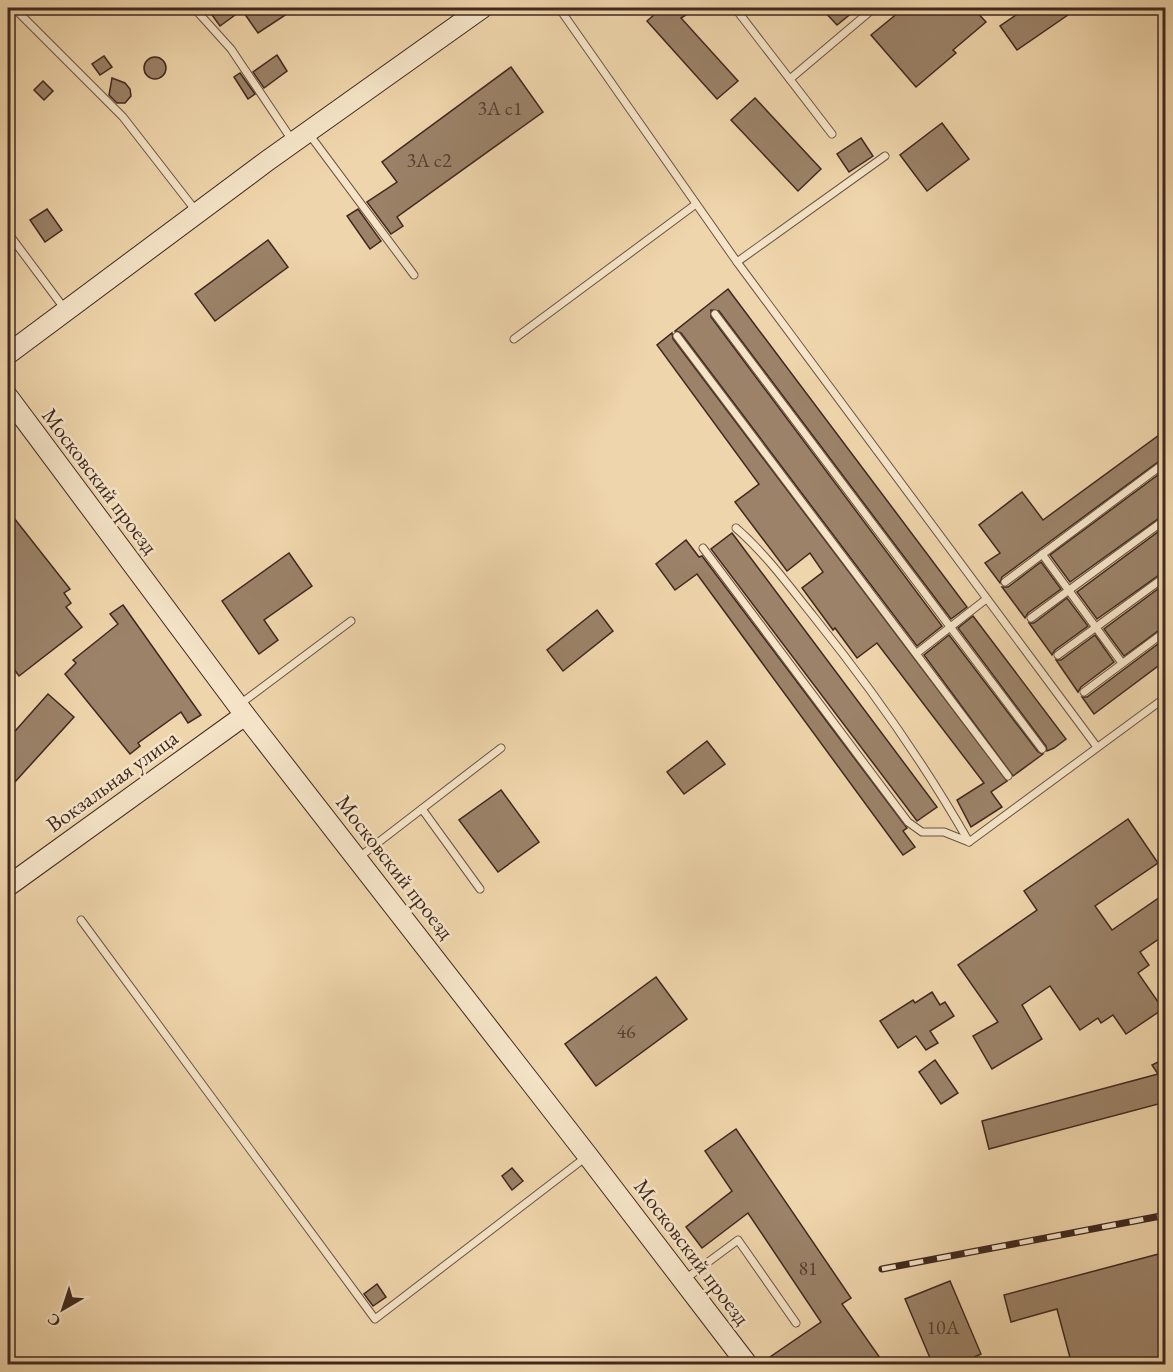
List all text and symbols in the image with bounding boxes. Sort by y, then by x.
house number: 3А с1 [477,95,523,121]
house number: 3А с2 [406,147,452,173]
street label: Московский проезд [35,402,165,560]
street label: Вокзальная улица [40,723,184,839]
street label: Московский проезд [329,789,461,945]
house number: 46 [616,1018,636,1044]
street label: Московский проезд [627,1173,757,1331]
house number: 81 [798,1255,818,1281]
north arrow [33,1279,93,1339]
text: С [43,1309,65,1332]
house number: 10А [926,1314,960,1340]

